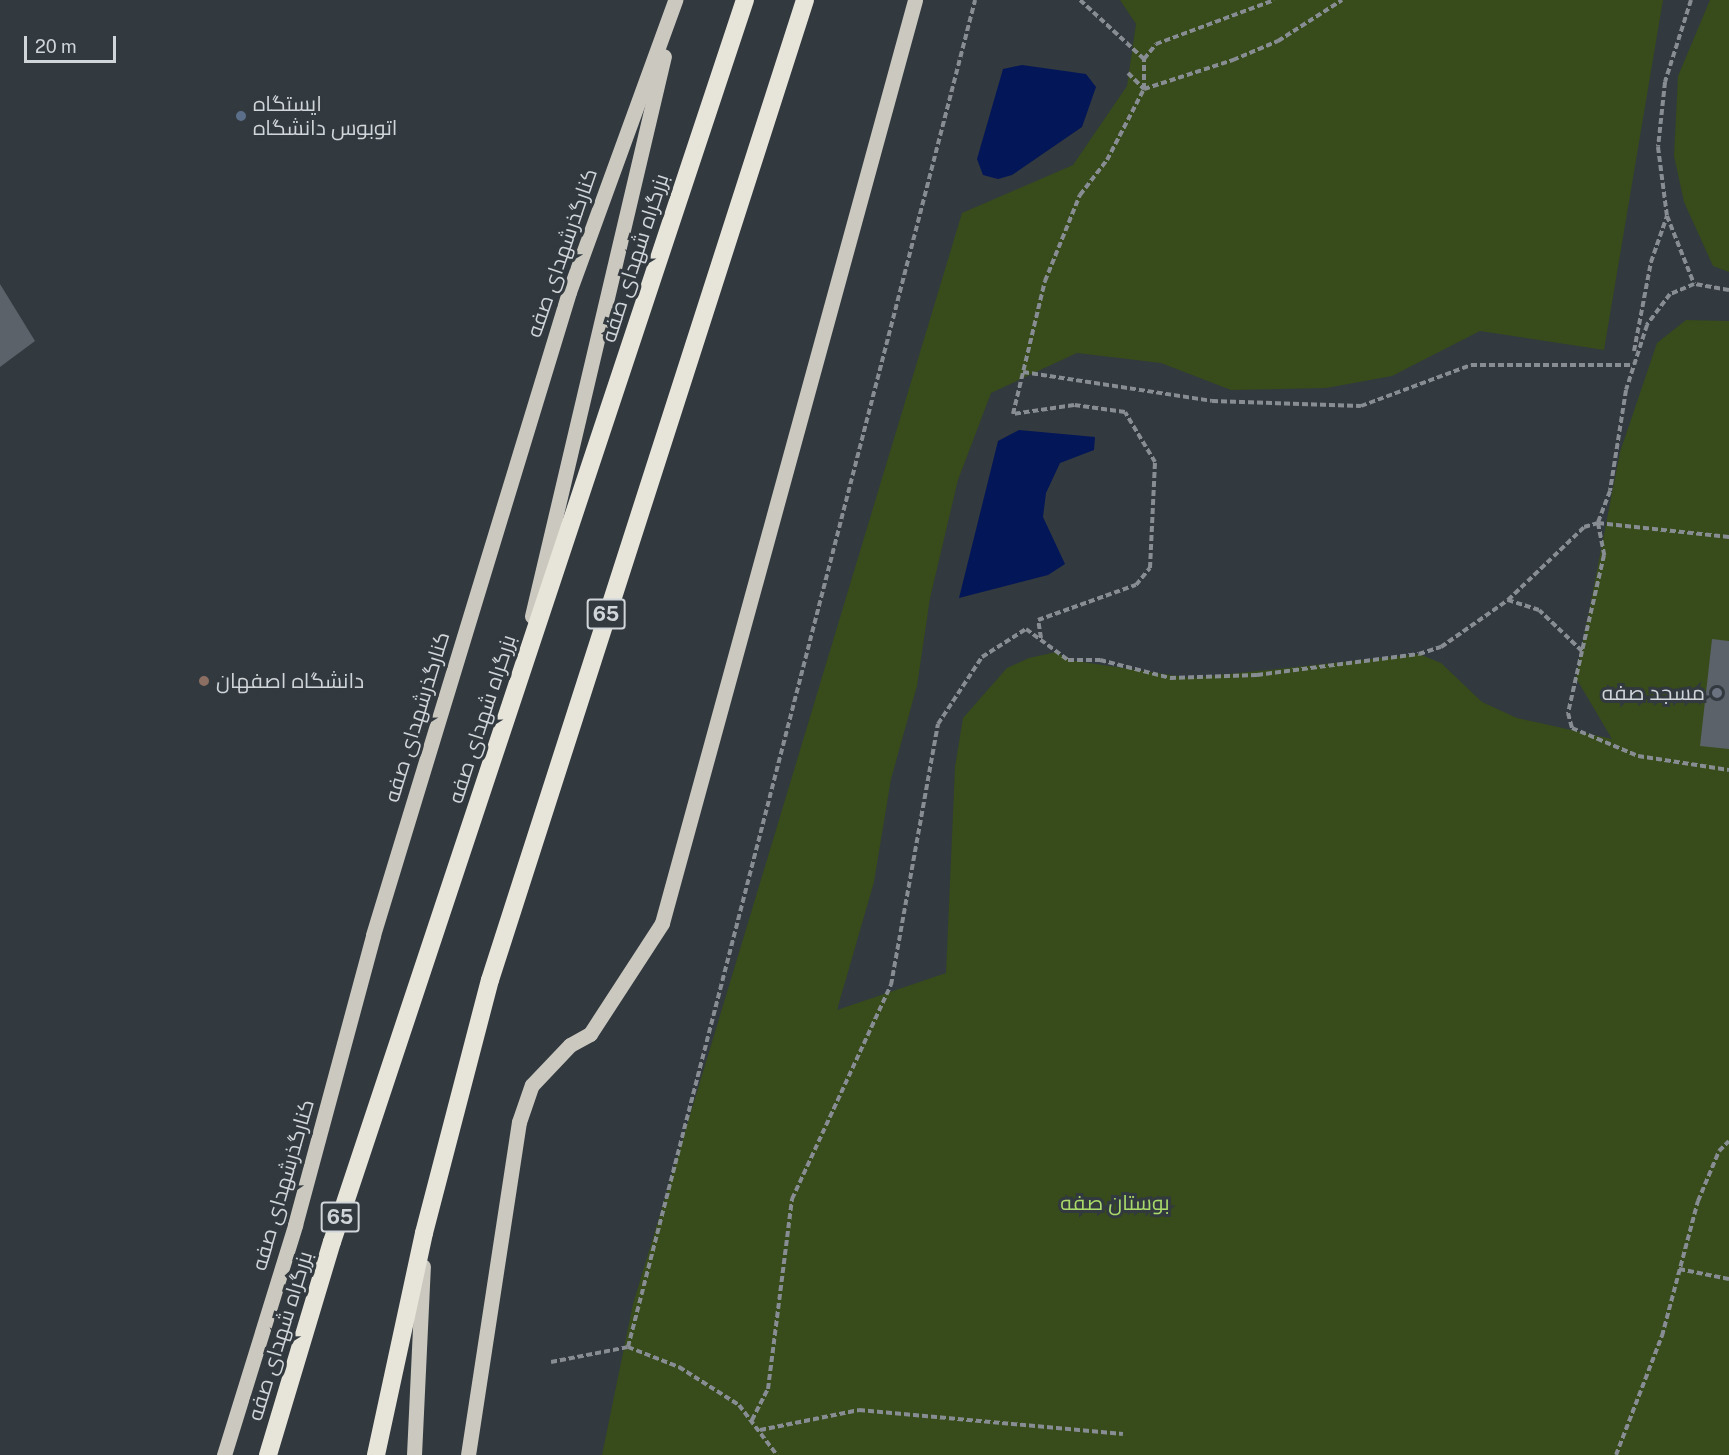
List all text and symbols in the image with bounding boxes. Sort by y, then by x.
scale bar [27,24,118,62]
text: 20 m [35,36,77,57]
place label: ایستگاه اتوبوس دانشگاه [253,91,397,141]
marker: ایستگاه اتوبوس دانشگاه [234,109,248,123]
street label: کنارگذرشهدای صفه [521,165,603,341]
street label: بزرگراه شهدای صفه [596,171,674,345]
road number: 65 [586,597,626,631]
street label: کنارگذرشهدای صفه [379,629,455,805]
street label: بزرگراه شهدای صفه [443,632,521,806]
place label: دانشگاه اصفهان [216,668,364,694]
marker: دانشگاه اصفهان [197,674,211,688]
place label: مسجد صفه [1602,680,1705,706]
marker: مسجد صفه [1710,686,1724,700]
street label: کنارگذرشهدای صفه [247,1097,319,1273]
park label: بوستان صفه [1060,1190,1170,1216]
road number: 65 [320,1200,360,1234]
street label: بزرگراه شهدای صفه [242,1248,318,1424]

